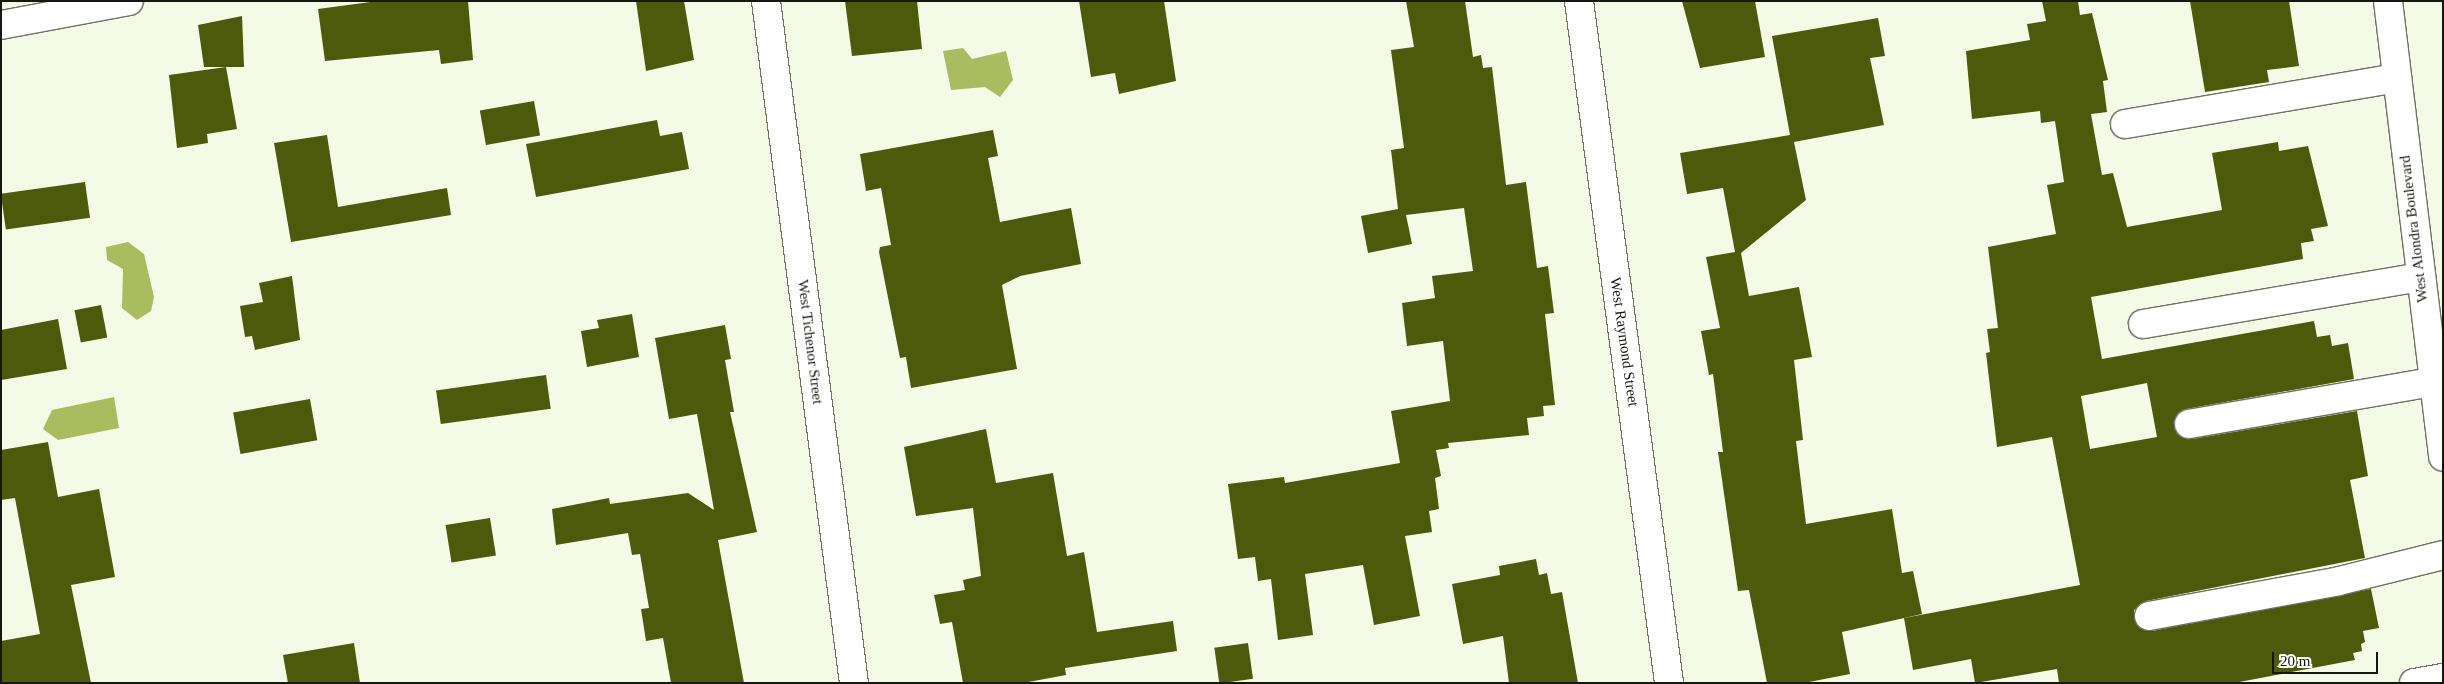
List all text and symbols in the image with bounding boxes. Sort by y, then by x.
street label: West Alondra Boulevard [2396,154,2432,304]
street label: West Raymond Street [1606,276,1642,408]
street label: West Tichenor Street [793,279,827,405]
scale bar [2274,642,2380,674]
text: 20 m [2280,653,2310,669]

